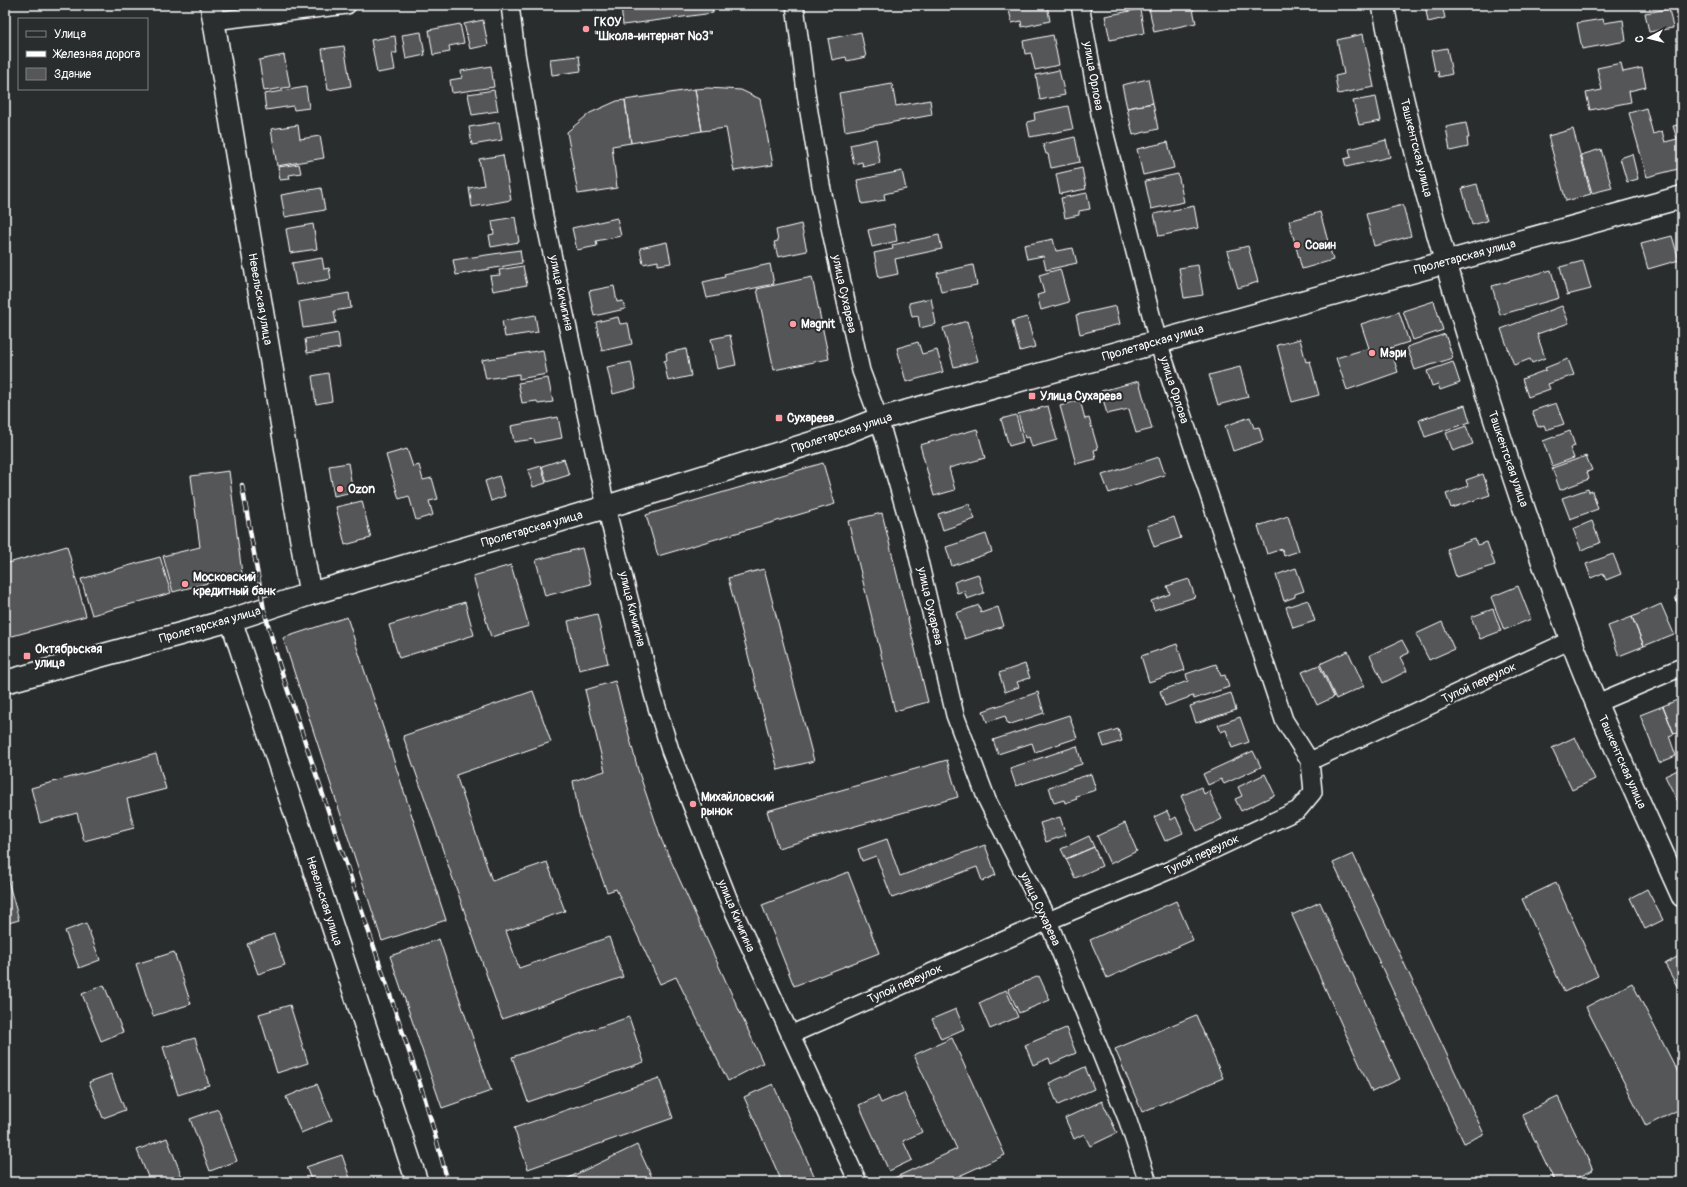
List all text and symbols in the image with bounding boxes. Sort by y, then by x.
place label: ГКОУ "Школа-интернат №3" [594,15,714,44]
legend [18,18,148,90]
north arrow [1629,18,1669,58]
marker: ГКОУ "Школа-интернат №3" [581,24,591,34]
text: Улица [54,27,86,42]
text: С [1633,35,1646,43]
street label: улица Орлова [1079,39,1107,112]
text: Железная дорога [52,47,141,62]
text: Здание [54,67,91,82]
street label: Ташкентская улица [1397,97,1436,199]
street label: Пролетарская улица [1412,236,1518,278]
place label: Совин [1305,238,1336,253]
marker: Совин [1292,240,1302,250]
street label: Невельская улица [245,252,276,347]
street label: улица Сухарева [828,252,860,335]
street label: улица Кичигина [545,253,576,333]
place label: Magnit [801,317,836,332]
marker: Magnit [788,319,798,329]
street label: Пролетарская улица [1101,321,1206,365]
place label: Мэри [1380,346,1407,361]
marker: Мэри [1367,348,1377,358]
street label: улица Орлова [1156,353,1192,426]
place label: Улица Сухарева [1040,389,1122,404]
marker: Улица Сухарева [1027,391,1037,401]
street label: Ташкентская улица [1484,409,1532,510]
street label: Пролетарская улица [790,410,895,456]
place label: Сухарева [787,411,835,426]
marker: Сухарева [774,413,784,423]
place label: Ozon [348,482,375,497]
marker: Ozon [335,484,345,494]
street label: Пролетарская улица [480,507,585,551]
street label: улица Сухарева [914,565,946,647]
street label: улица Кичигина [615,569,649,649]
place label: Московский кредитный банк [193,570,277,599]
marker: Московский кредитный банк [180,579,190,589]
street label: Пролетарская улица [158,603,263,647]
place label: Октябрьская улица [34,642,102,671]
marker: Октябрьская улица [22,651,32,661]
street label: Тупой переулок [1439,659,1519,707]
street label: Ташкентская улица [1595,713,1650,811]
place label: Михайловский рынок [701,790,775,819]
marker: Михайловский рынок [688,799,698,809]
street label: Тупой переулок [1162,831,1242,879]
street label: Невельская улица [302,854,346,948]
street label: улица Сухарева [1016,869,1064,949]
street label: улица Кичигина [714,877,758,955]
street label: Тупой переулок [865,961,945,1007]

